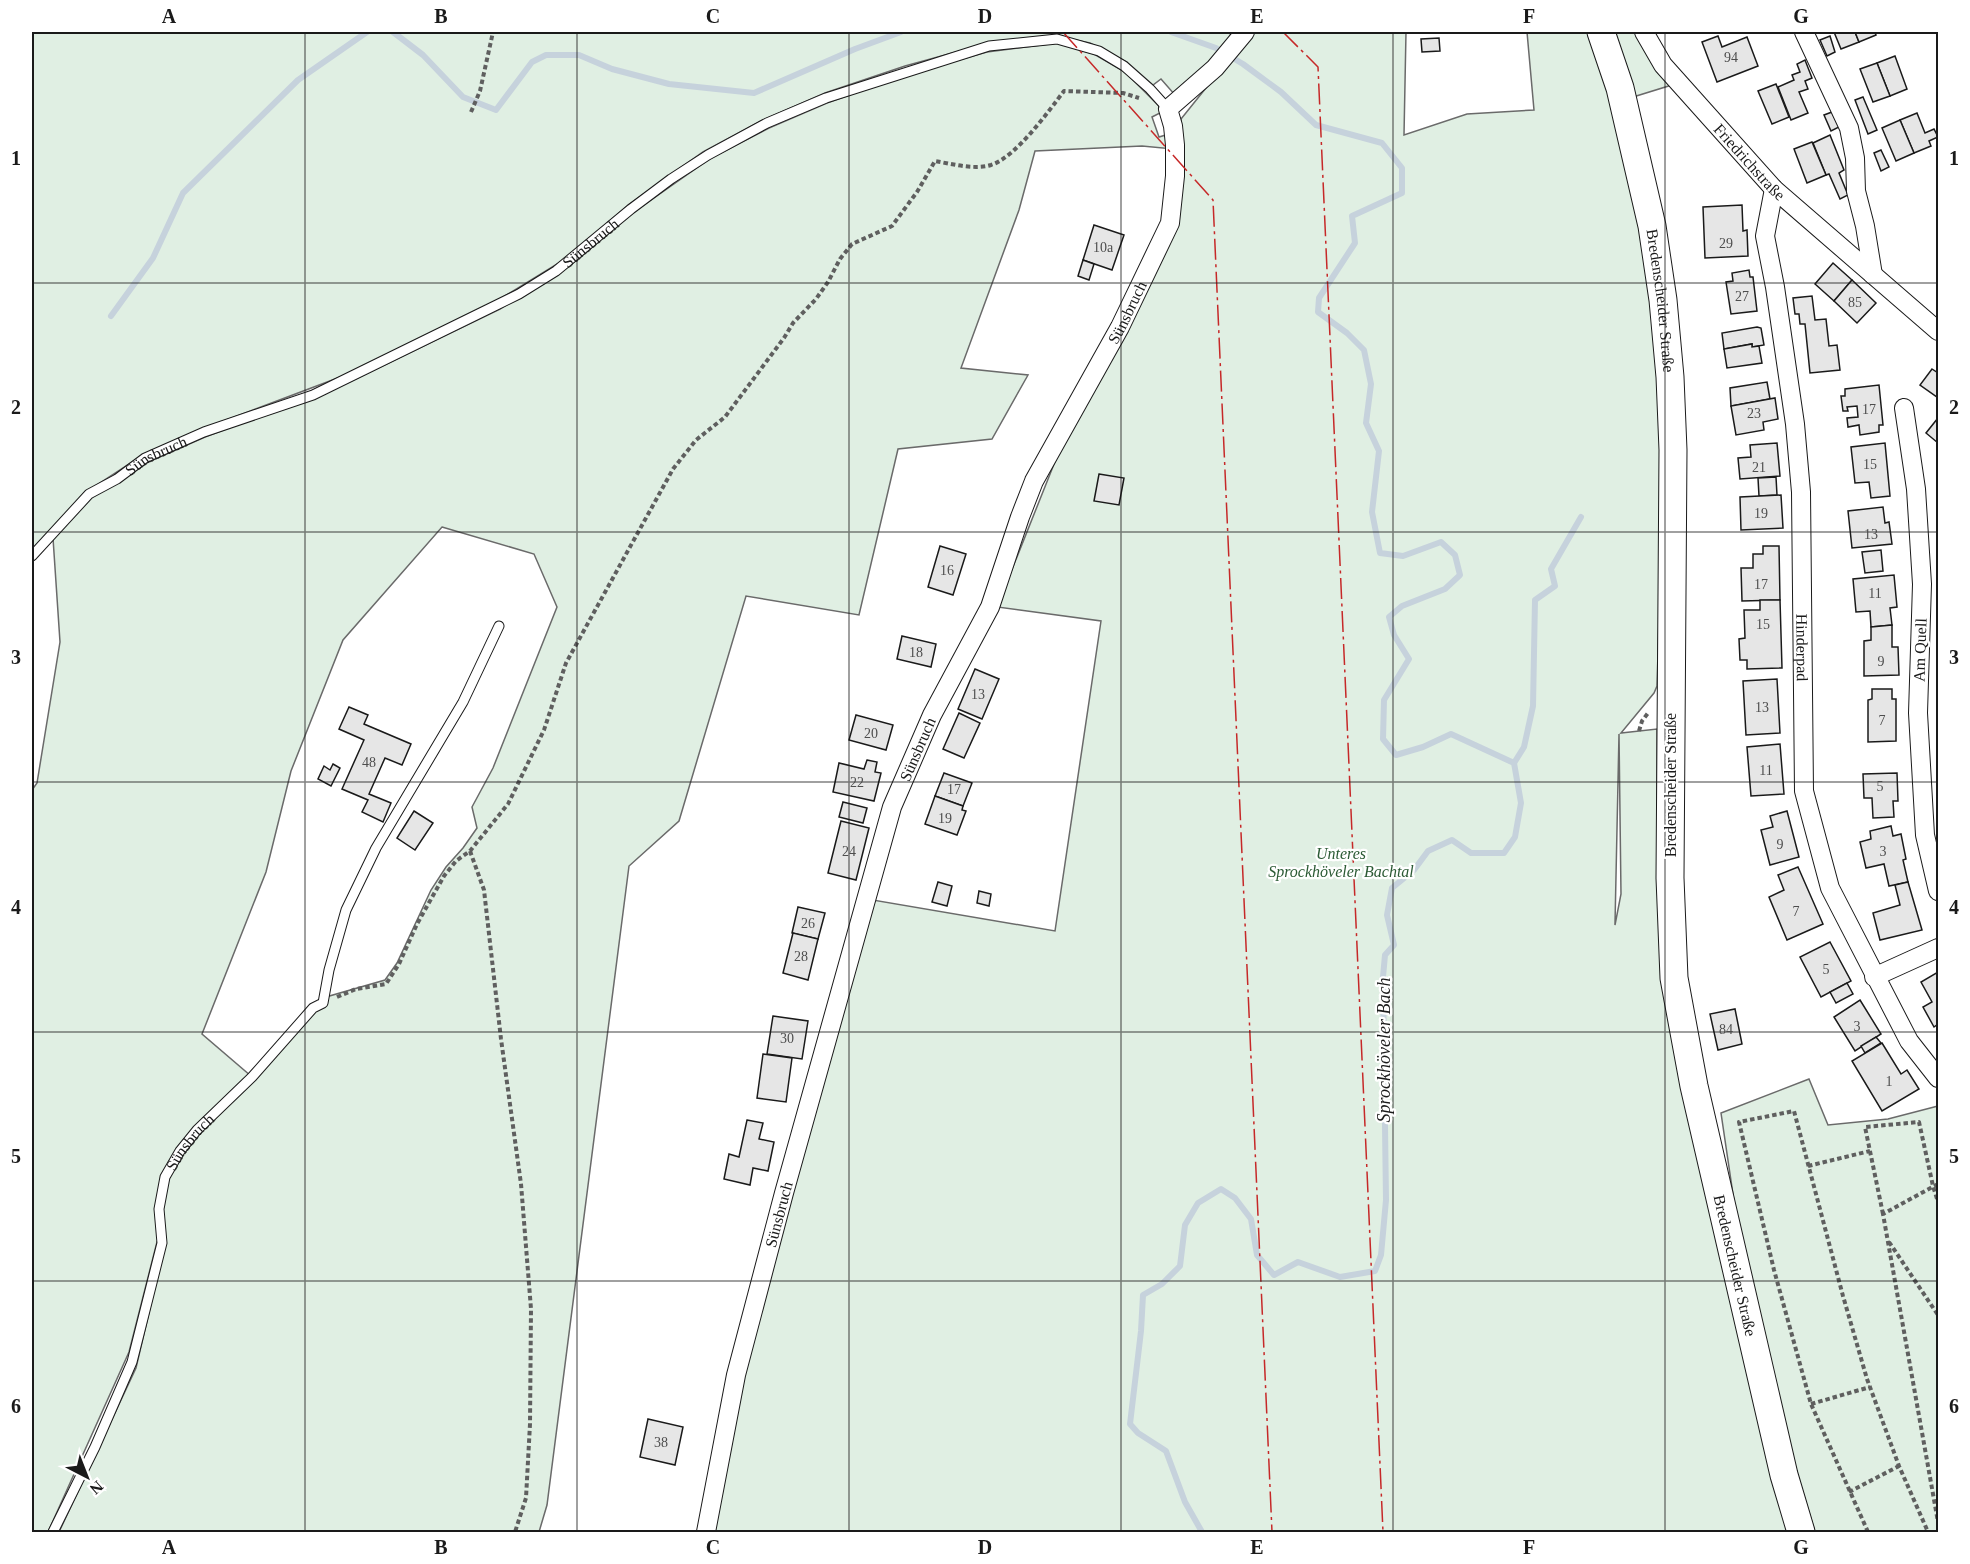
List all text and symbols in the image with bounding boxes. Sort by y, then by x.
text: A [162,5,177,27]
text: B [434,5,448,27]
text: C [706,5,720,27]
text: D [978,5,992,27]
text: E [1250,5,1264,27]
text: F [1523,5,1535,27]
text: G [1793,5,1809,27]
house number: 94 [1724,50,1738,65]
street label: Friedrichstraße [1711,120,1789,203]
text: 1 [11,147,21,169]
text: 1 [1949,147,1959,169]
street label: Sünsbruch [559,215,622,271]
street label: Bredenscheider Straße [1644,228,1678,373]
house number: 29 [1719,236,1733,251]
house number: 10a [1093,240,1114,255]
street label: Sünsbruch [1104,278,1149,346]
house number: 27 [1735,289,1749,304]
house number: 85 [1848,295,1862,310]
text: 2 [11,396,21,418]
text: 2 [1949,396,1959,418]
house number: 17 [1862,402,1876,417]
house number: 23 [1747,406,1761,421]
street label: Sünsbruch [122,432,189,478]
house number: 15 [1863,457,1877,472]
house number: 21 [1752,460,1766,475]
house number: 19 [1754,506,1768,521]
house number: 13 [1864,527,1878,542]
house number: 16 [940,563,954,578]
house number: 17 [1754,577,1768,592]
house number: 11 [1868,586,1882,601]
street label: Hinderpad [1793,614,1811,681]
house number: 15 [1756,617,1770,632]
street label: Am Quell [1910,617,1930,682]
house number: 18 [909,645,923,660]
text: 3 [11,646,21,668]
text: 3 [1949,646,1959,668]
house number: 9 [1878,654,1885,669]
house number: 13 [971,687,985,702]
house number: 13 [1755,700,1769,715]
street label: Bredenscheider Straße [1662,713,1679,857]
house number: 7 [1879,713,1886,728]
street label: Sünsbruch [896,715,938,783]
house number: 20 [864,726,878,741]
house number: 48 [362,755,376,770]
house number: 11 [1759,763,1773,778]
house number: 22 [850,775,864,790]
house number: 5 [1877,779,1884,794]
house number: 17 [947,782,961,797]
house number: 19 [938,811,952,826]
house number: 9 [1777,837,1784,852]
house number: 24 [842,844,856,859]
house number: 3 [1880,844,1887,859]
park label: Unteres Sprockhöveler Bachtal [1268,845,1414,881]
text: 4 [11,896,21,918]
text: 4 [1949,896,1959,918]
house number: 7 [1793,904,1800,919]
house number: 26 [801,916,815,931]
house number: 28 [794,949,808,964]
house number: 5 [1823,962,1830,977]
water label: Sprockhöveler Bach [1374,978,1394,1122]
house number: 3 [1854,1019,1861,1034]
house number: 84 [1719,1022,1733,1037]
house number: 30 [780,1031,794,1046]
house number: 1 [1886,1074,1893,1089]
street label: Sünsbruch [162,1110,217,1173]
text: 5 [11,1145,21,1167]
text: 5 [1949,1145,1959,1167]
street label: Sünsbruch [762,1179,795,1249]
street label: Bredenscheider Straße [1711,1193,1760,1338]
text: 6 [11,1395,21,1417]
text: 6 [1949,1395,1959,1417]
house number: 38 [654,1435,668,1450]
north arrow [57,1447,117,1507]
text: N [86,1478,107,1498]
text: A [162,1536,177,1558]
text: B [434,1536,448,1558]
text: C [706,1536,720,1558]
text: D [978,1536,992,1558]
text: E [1250,1536,1264,1558]
text: F [1523,1536,1535,1558]
text: G [1793,1536,1809,1558]

